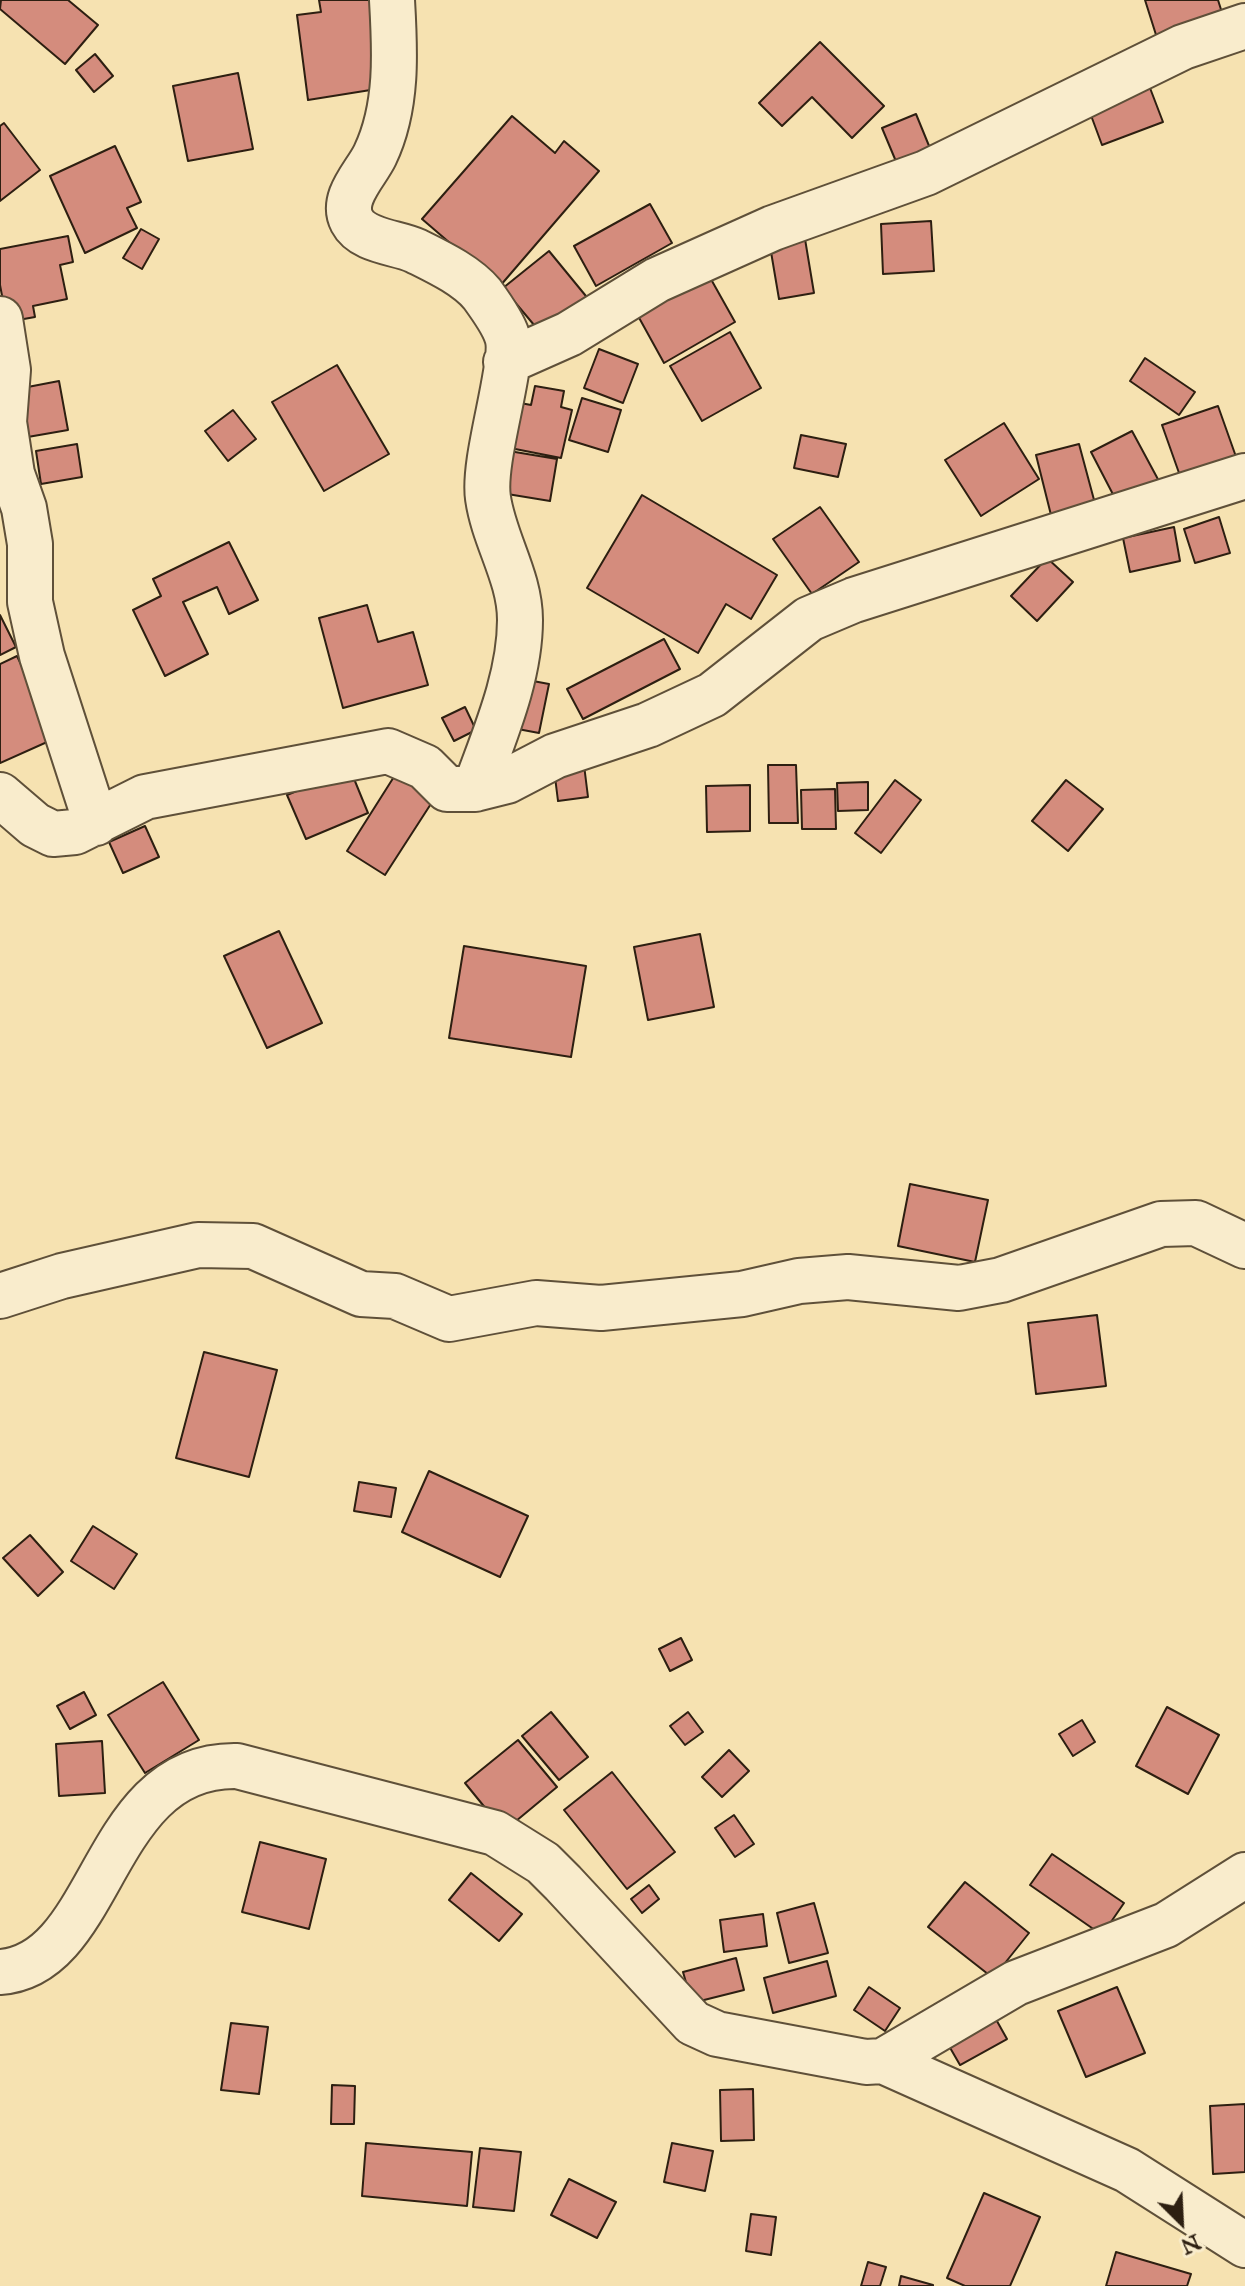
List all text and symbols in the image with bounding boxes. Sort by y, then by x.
north arrow [1141,2182,1221,2262]
text: N [1177,2228,1205,2261]

